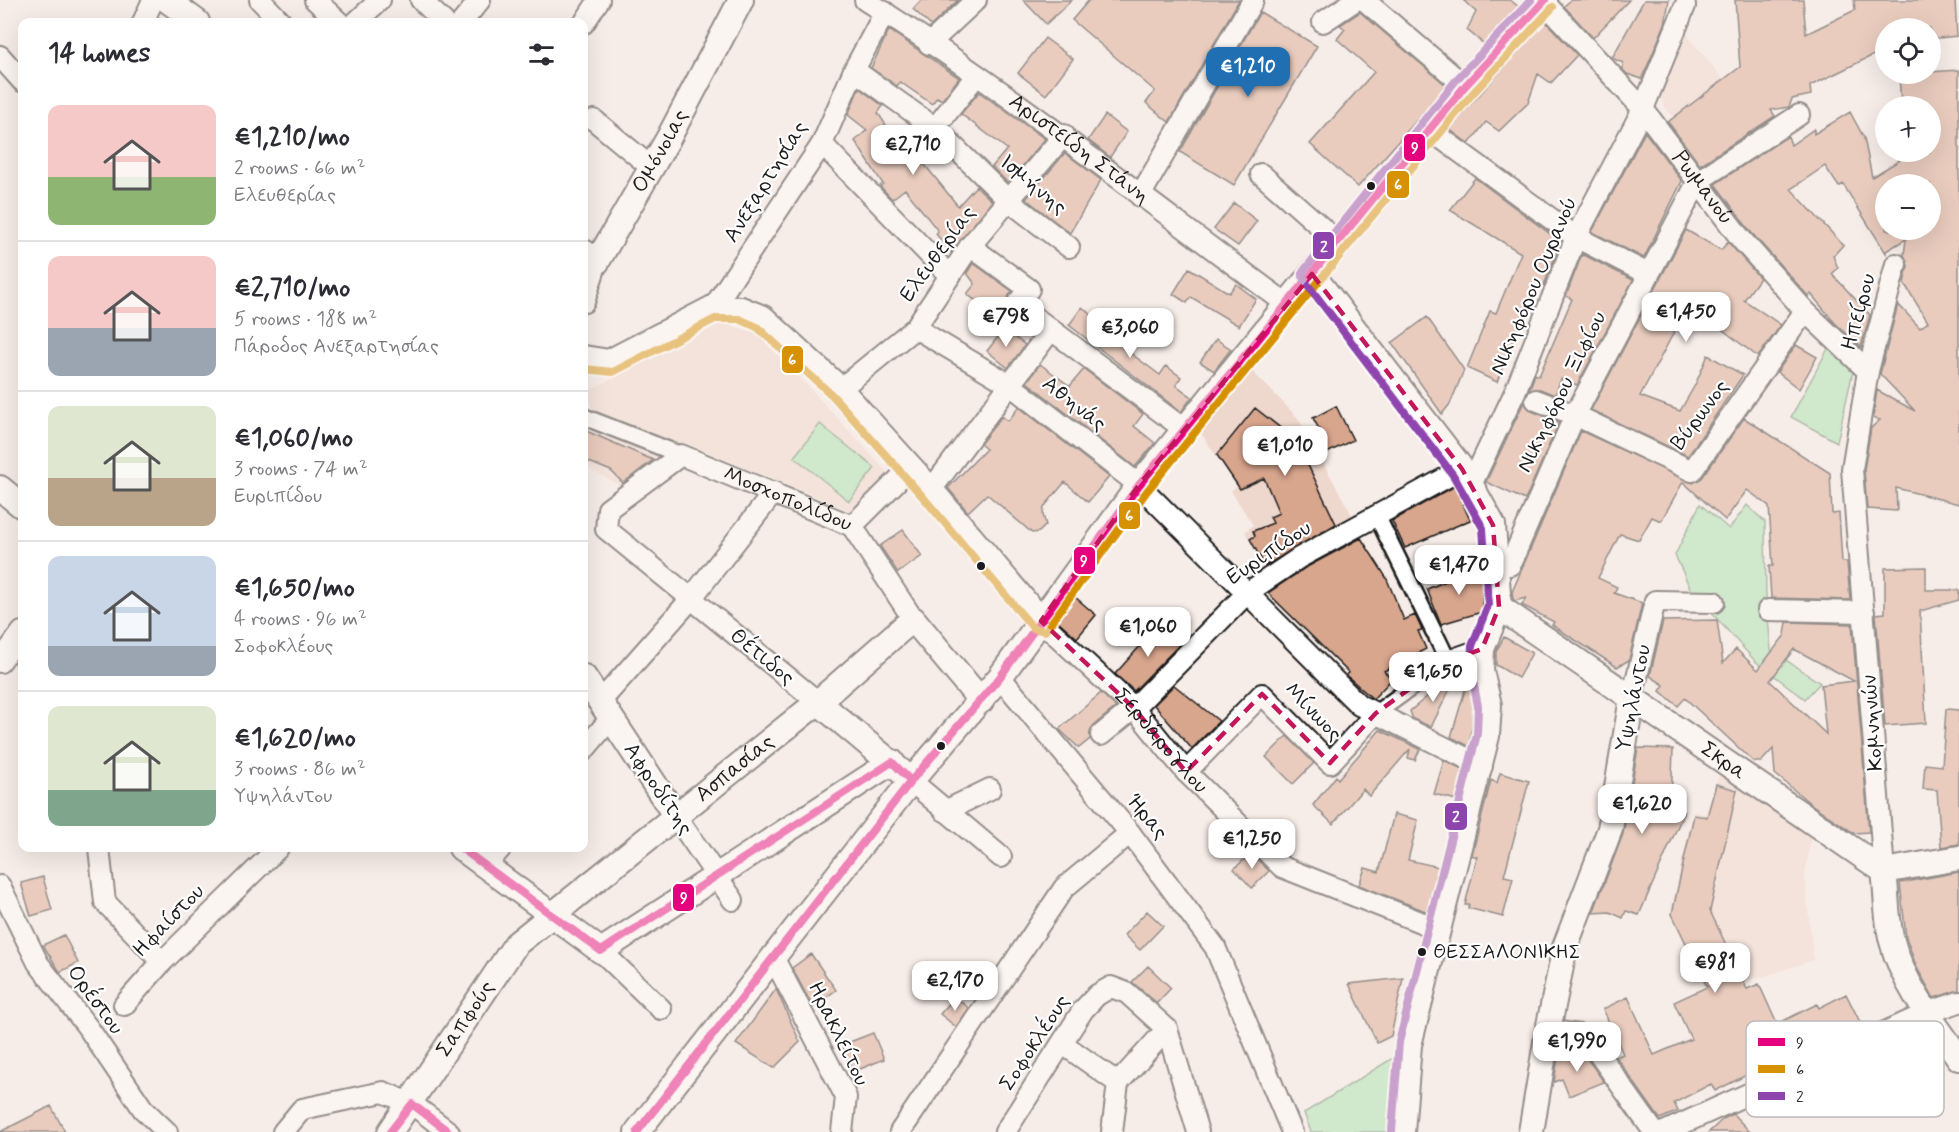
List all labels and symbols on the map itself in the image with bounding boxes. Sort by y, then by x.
pin: €1,210 [1199,47,1297,98]
street label: Αριστείδη Στάνη [1003,88,1155,211]
street label: Ομόνοιας [626,105,695,198]
street label: Ανεξαρτησίας [718,116,814,248]
pin: €2,710 [864,125,962,176]
line badge: 9 [1403,133,1426,162]
text: 9 [1411,138,1419,159]
street label: Ρωμανού [1665,145,1740,231]
street label: Ισμήνης [993,149,1073,221]
line badge: 6 [1386,170,1410,199]
text: 6 [1394,175,1402,196]
unlabelled marker [1365,180,1377,192]
street label: Νικηφόρου Ουρανού [1484,193,1584,379]
street label: Ελευθερίας [894,200,982,308]
line badge: 2 [1312,231,1335,260]
text: 2 [1320,237,1328,258]
street label: Ηπείρου [1835,270,1883,354]
pin: €1,450 [1637,292,1735,343]
pin: €798 [970,297,1042,348]
street label: Νικηφόρου Ξιφίου [1511,307,1613,477]
pin: €3,060 [1081,308,1179,359]
line badge: 6 [781,345,804,374]
text: 6 [788,350,796,371]
street label: Αθηνάς [1036,370,1112,438]
street label: Βύρωνος [1664,374,1736,456]
pin: €1,010 [1236,426,1334,477]
street label: Μοσχοπολίδου [719,460,856,538]
line badge: 6 [1118,501,1141,530]
text: 6 [1125,506,1133,527]
street label: Ευριπίδου [1221,514,1317,592]
pin: €1,470 [1410,545,1508,596]
line badge: 9 [1073,546,1096,575]
text: 9 [1080,551,1088,572]
unlabelled marker [975,560,987,572]
pin: €1,060 [1099,607,1197,658]
street label: Θέτιδος [724,622,801,692]
street label: Υψηλάντου [1610,642,1658,754]
pin: €1,650 [1384,652,1482,703]
street label: Κομνηνών [1856,673,1890,772]
street label: Μίνωος [1278,676,1348,748]
street label: Σερδάρογλου [1108,682,1214,800]
street label: Ασπασίας [690,728,780,809]
street label: Σκρα [1695,735,1752,786]
street label: Αφροδίτης [617,737,699,841]
unlabelled marker [935,740,947,752]
pin: €1,620 [1593,784,1691,835]
street label: Ήρας [1120,788,1174,846]
line badge: 2 [1444,802,1468,831]
text: 2 [1452,807,1460,828]
pin: €1,250 [1203,819,1301,870]
street label: Ηφαίστου [127,878,211,964]
line badge: 9 [672,883,695,912]
text: 9 [680,888,688,909]
place label: ΘΕΣΣΑΛΟΝΙΚΗΣ [1433,939,1581,966]
pin: €981 [1679,943,1751,994]
marker: ΘΕΣΣΑΛΟΝΙΚΗΣ [1416,946,1428,958]
street label: Ορέστου [60,959,131,1040]
pin: €2,170 [906,961,1004,1012]
street label: Σαπφούς [430,975,501,1063]
street label: Ηρακλείτου [801,977,875,1091]
street label: Σοφοκλέους [993,989,1077,1096]
legend [1746,1021,1944,1117]
pin: €1,990 [1528,1022,1626,1073]
text: 9 [1796,1033,1804,1054]
text: 6 [1796,1060,1804,1081]
text: 2 [1796,1087,1804,1108]

